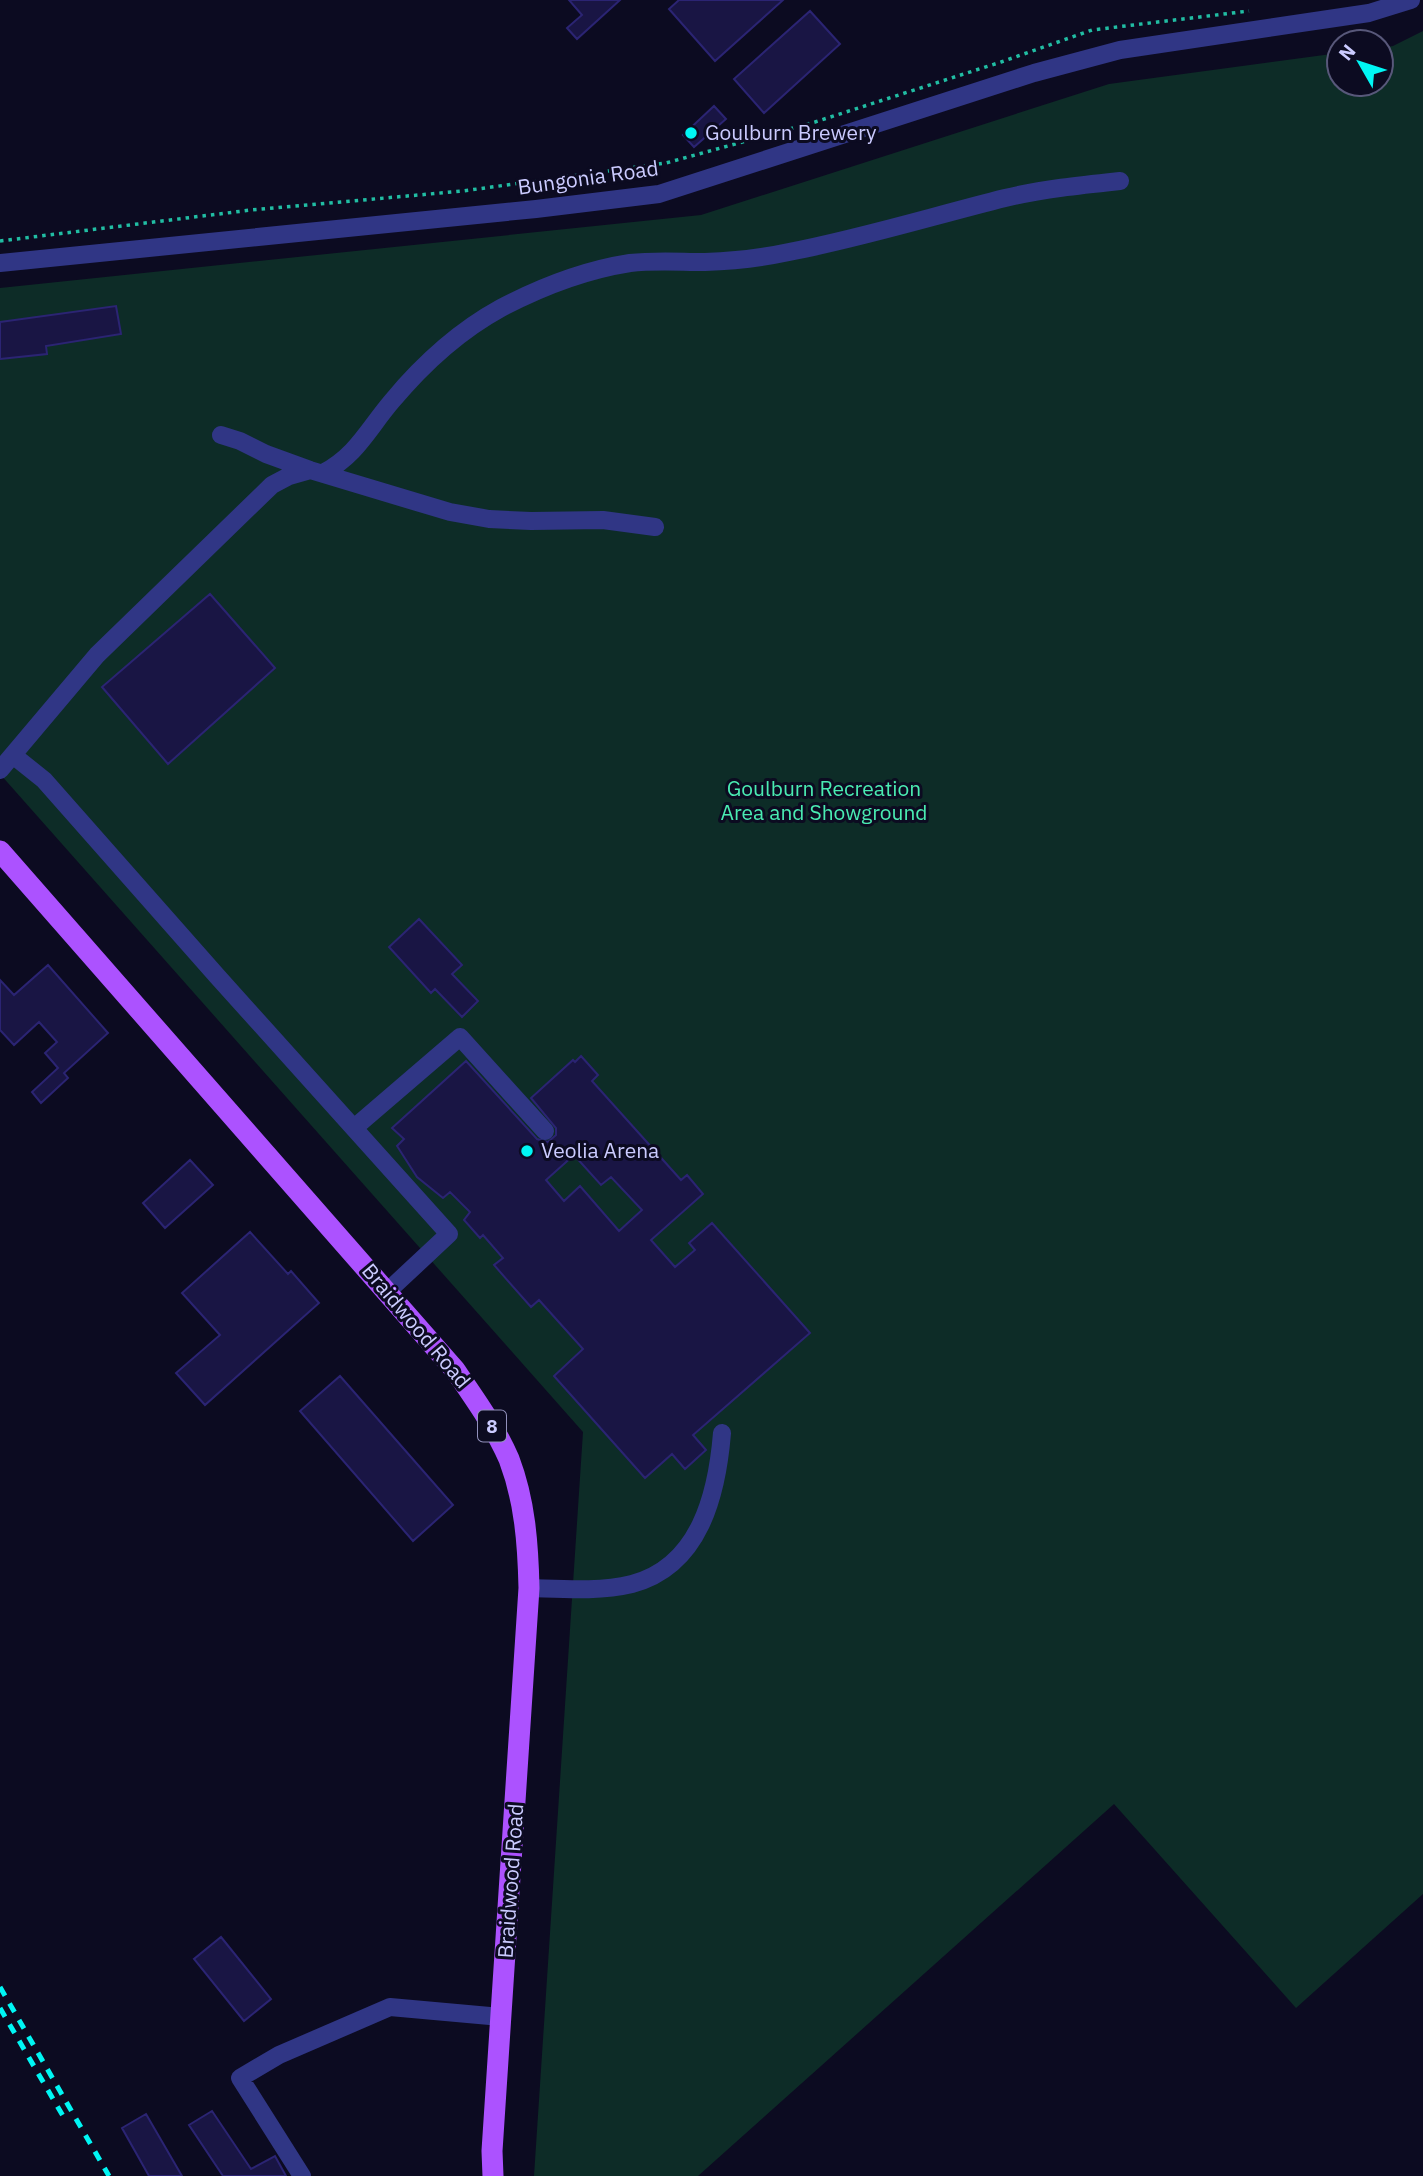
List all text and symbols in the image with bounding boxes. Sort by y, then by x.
north arrow [1325,28,1395,98]
text: N [1333,39,1360,65]
place label: Goulburn Brewery [705,118,877,146]
marker: Goulburn Brewery [683,125,699,141]
street label: Bungonia Road [516,153,660,201]
park label: Goulburn Recreation Area and Showground [720,774,928,826]
place label: Veolia Arena [541,1136,659,1164]
marker: Veolia Arena [519,1143,535,1159]
street label: Braidwood Road [356,1257,477,1394]
road number: 8 [478,1410,506,1442]
street label: Braidwood Road [491,1803,529,1959]

